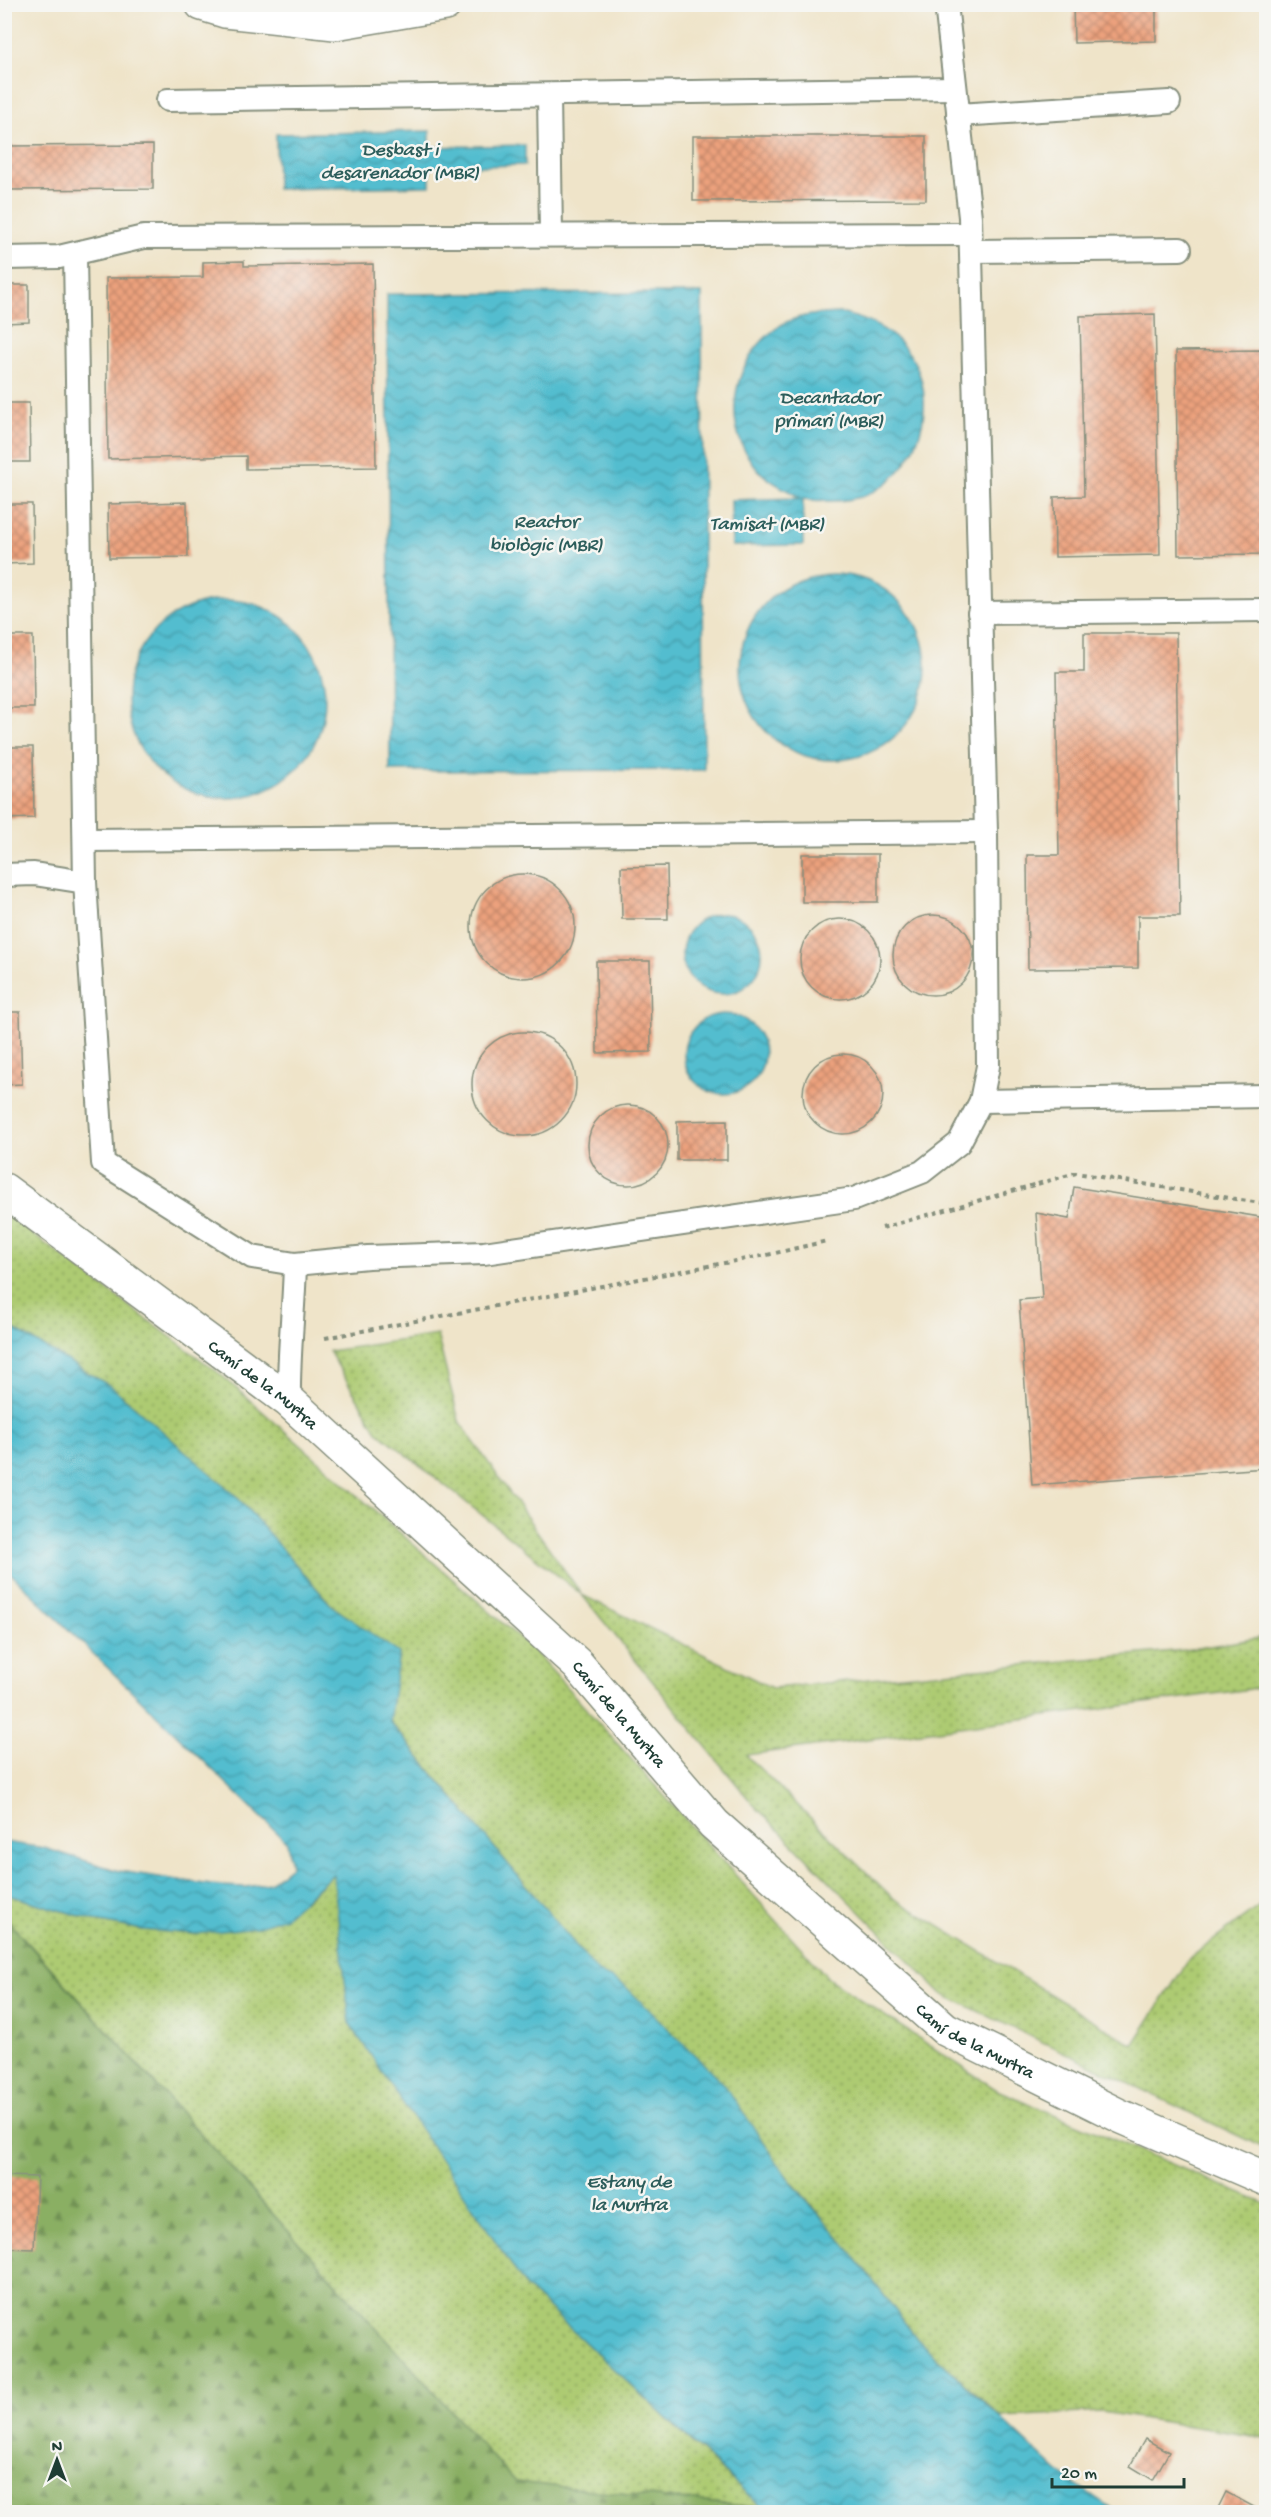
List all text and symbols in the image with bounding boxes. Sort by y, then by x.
water label: Desbast i desarenador (MBR) [321,140,480,186]
water label: Decantador primari (MBR) [775,388,884,434]
water label: Reactor biològic (MBR) [489,512,603,558]
water label: Tamisat (MBR) [710,514,825,537]
street label: Camí de la Murtra [203,1336,322,1436]
street label: Camí de la Murtra [566,1657,670,1774]
street label: Camí de la Murtra [910,2000,1038,2085]
water label: Estany de la Murtra [586,2172,672,2218]
north arrow [27,2430,87,2490]
text: N [52,2439,63,2458]
scale bar [1052,2451,1184,2489]
text: 20 m [1061,2464,1097,2485]

